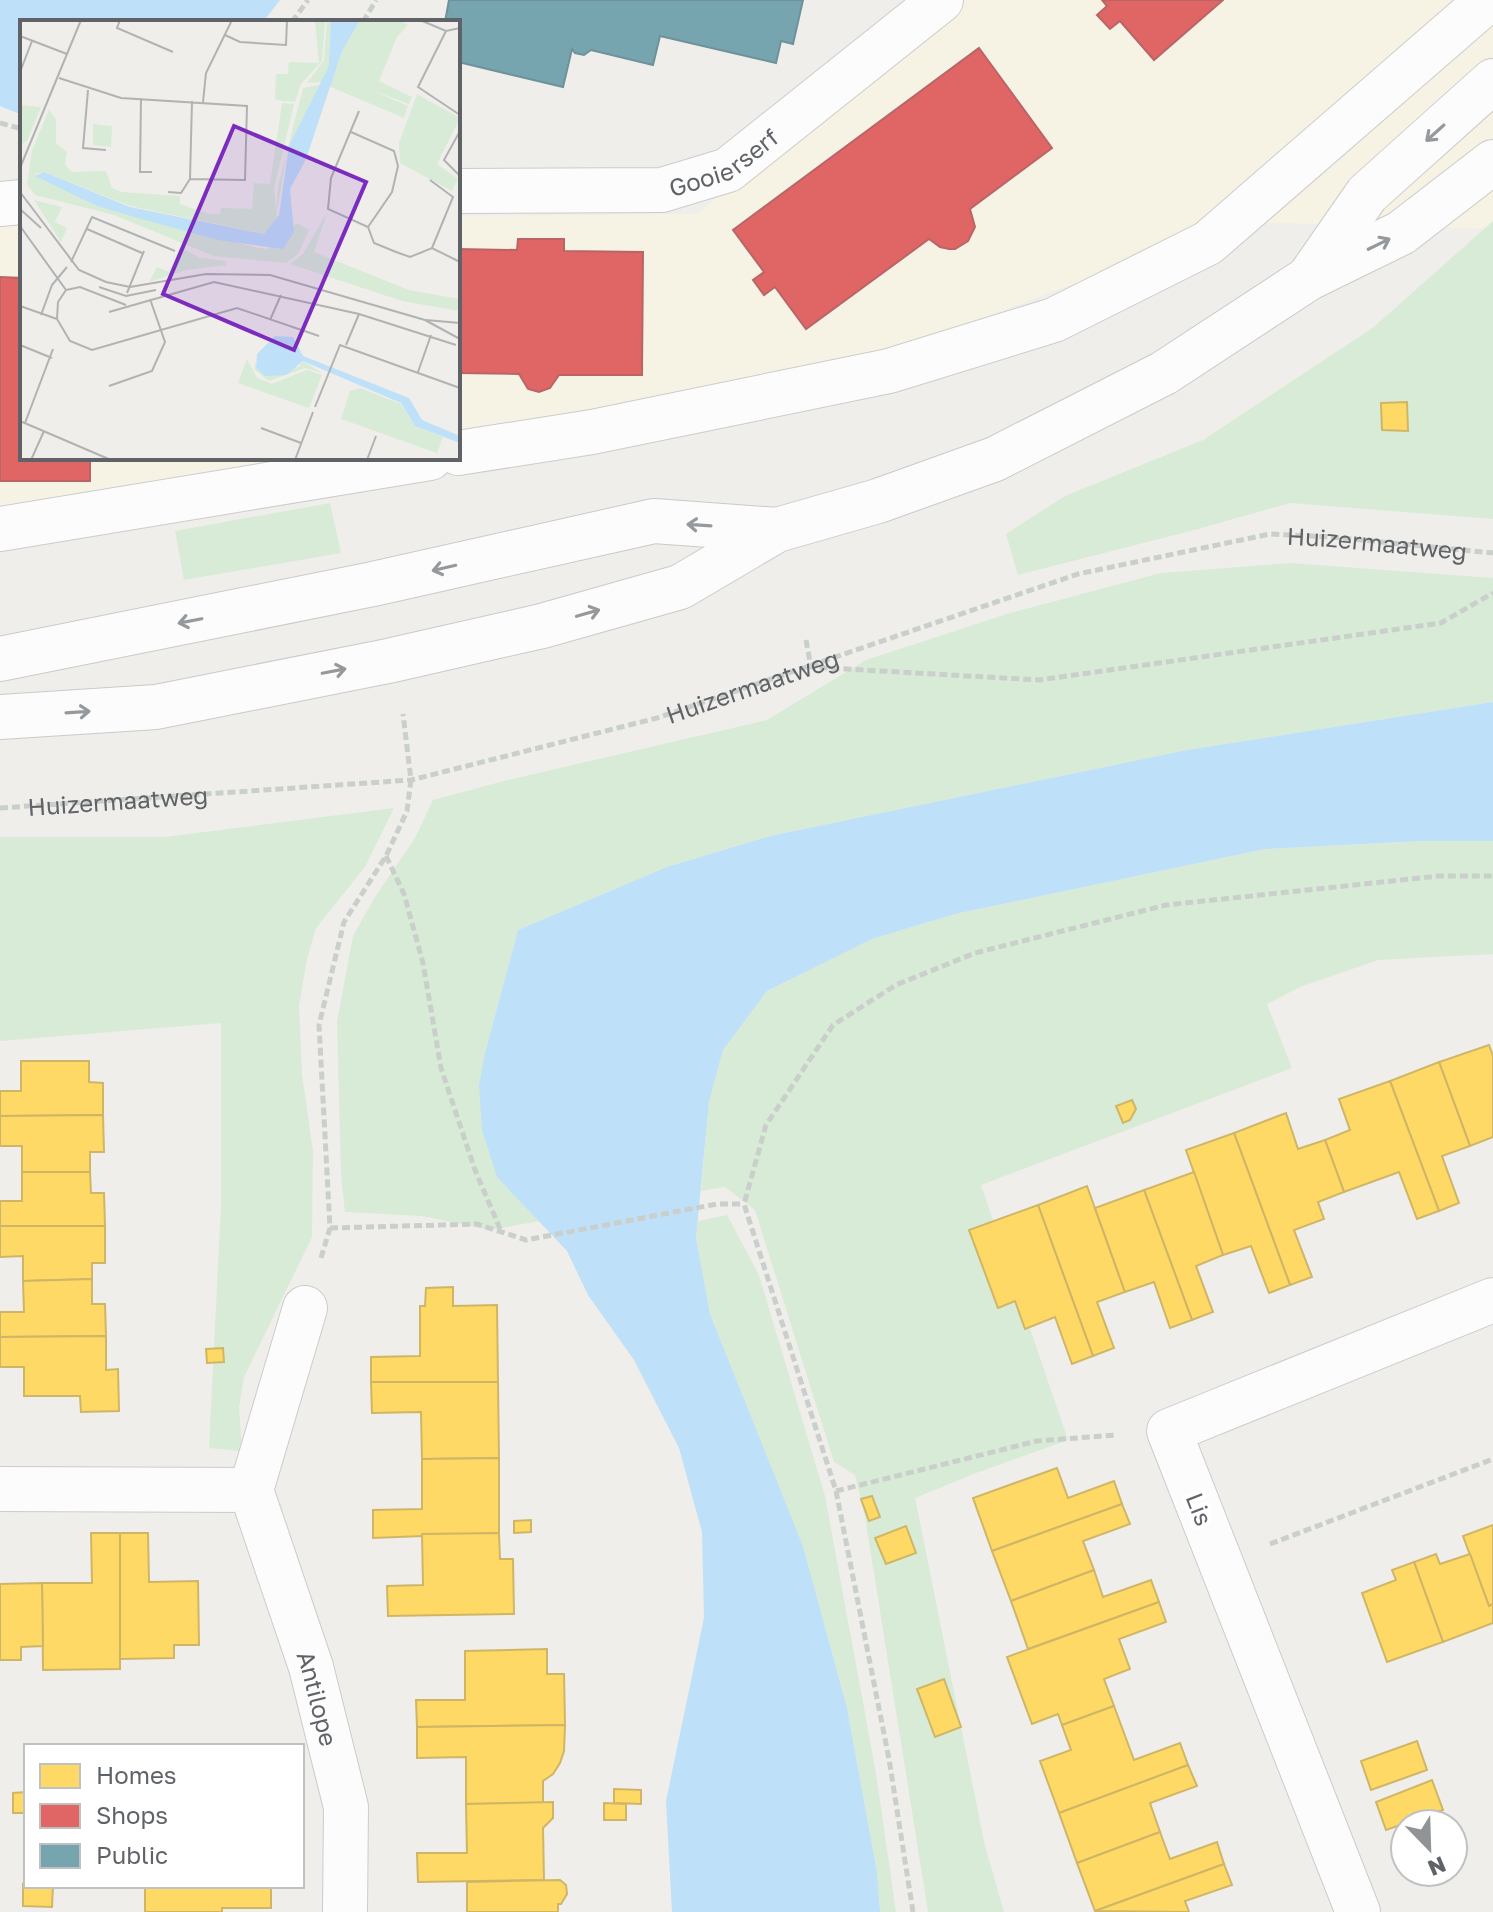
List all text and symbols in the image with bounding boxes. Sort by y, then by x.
inset map [20,20,460,460]
street label: Gooierserf [665,121,784,202]
one-way arrow [1425,124,1445,142]
one-way arrow [1366,236,1390,251]
one-way arrow [686,517,713,532]
street label: Huizermaatweg [1286,520,1468,565]
one-way arrow [432,561,457,576]
one-way arrow [574,605,600,620]
one-way arrow [177,614,203,629]
street label: Huizermaatweg [662,643,842,728]
one-way arrow [321,663,346,678]
one-way arrow [64,704,91,719]
street label: Huizermaatweg [27,779,209,821]
street label: Lis [1181,1488,1219,1530]
street label: Antilope [292,1647,345,1749]
legend [24,1744,304,1888]
text: Homes [96,1760,177,1789]
text: Shops [96,1800,168,1829]
north arrow [1389,1808,1469,1888]
text: Public [96,1840,168,1869]
text: N [1424,1851,1450,1883]

